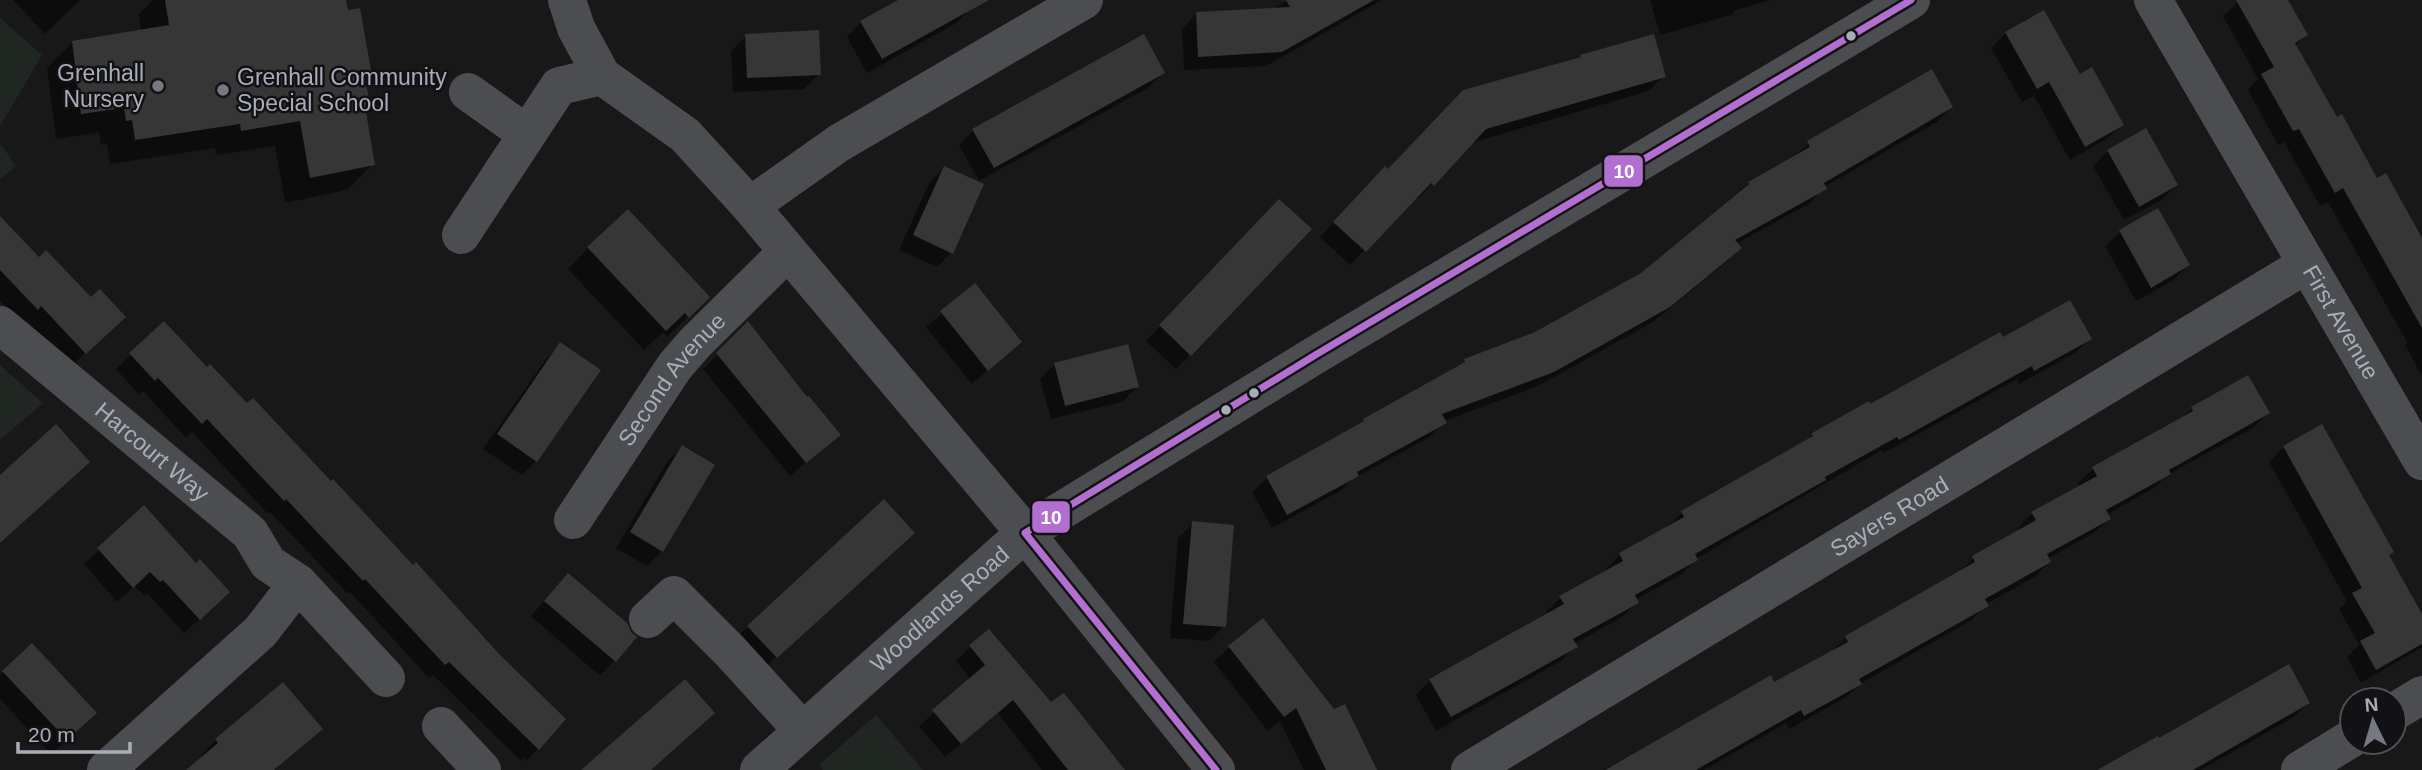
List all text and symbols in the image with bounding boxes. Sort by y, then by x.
unlabelled marker [1844,29,1858,43]
place label: Grenhall Nursery [57,60,144,112]
place label: Grenhall Community Special School [237,64,447,116]
marker: Grenhall Nursery [150,78,166,94]
marker: Grenhall Community Special School [215,82,231,98]
line badge: 10 [1603,154,1644,188]
text: 10 [1613,161,1635,182]
street label: First Avenue [2298,261,2384,384]
street label: Second Avenue [613,308,731,451]
unlabelled marker [1247,386,1261,400]
street label: Harcourt Way [90,397,215,507]
unlabelled marker [1219,403,1233,417]
street label: Sayers Road [1826,471,1953,562]
line badge: 10 [1031,500,1071,534]
text: 10 [1040,507,1062,528]
street label: Woodlands Road [865,541,1014,677]
north arrow [2338,686,2408,756]
text: N [2364,694,2379,716]
scale bar [18,710,130,754]
text: 20 m [28,723,75,746]

